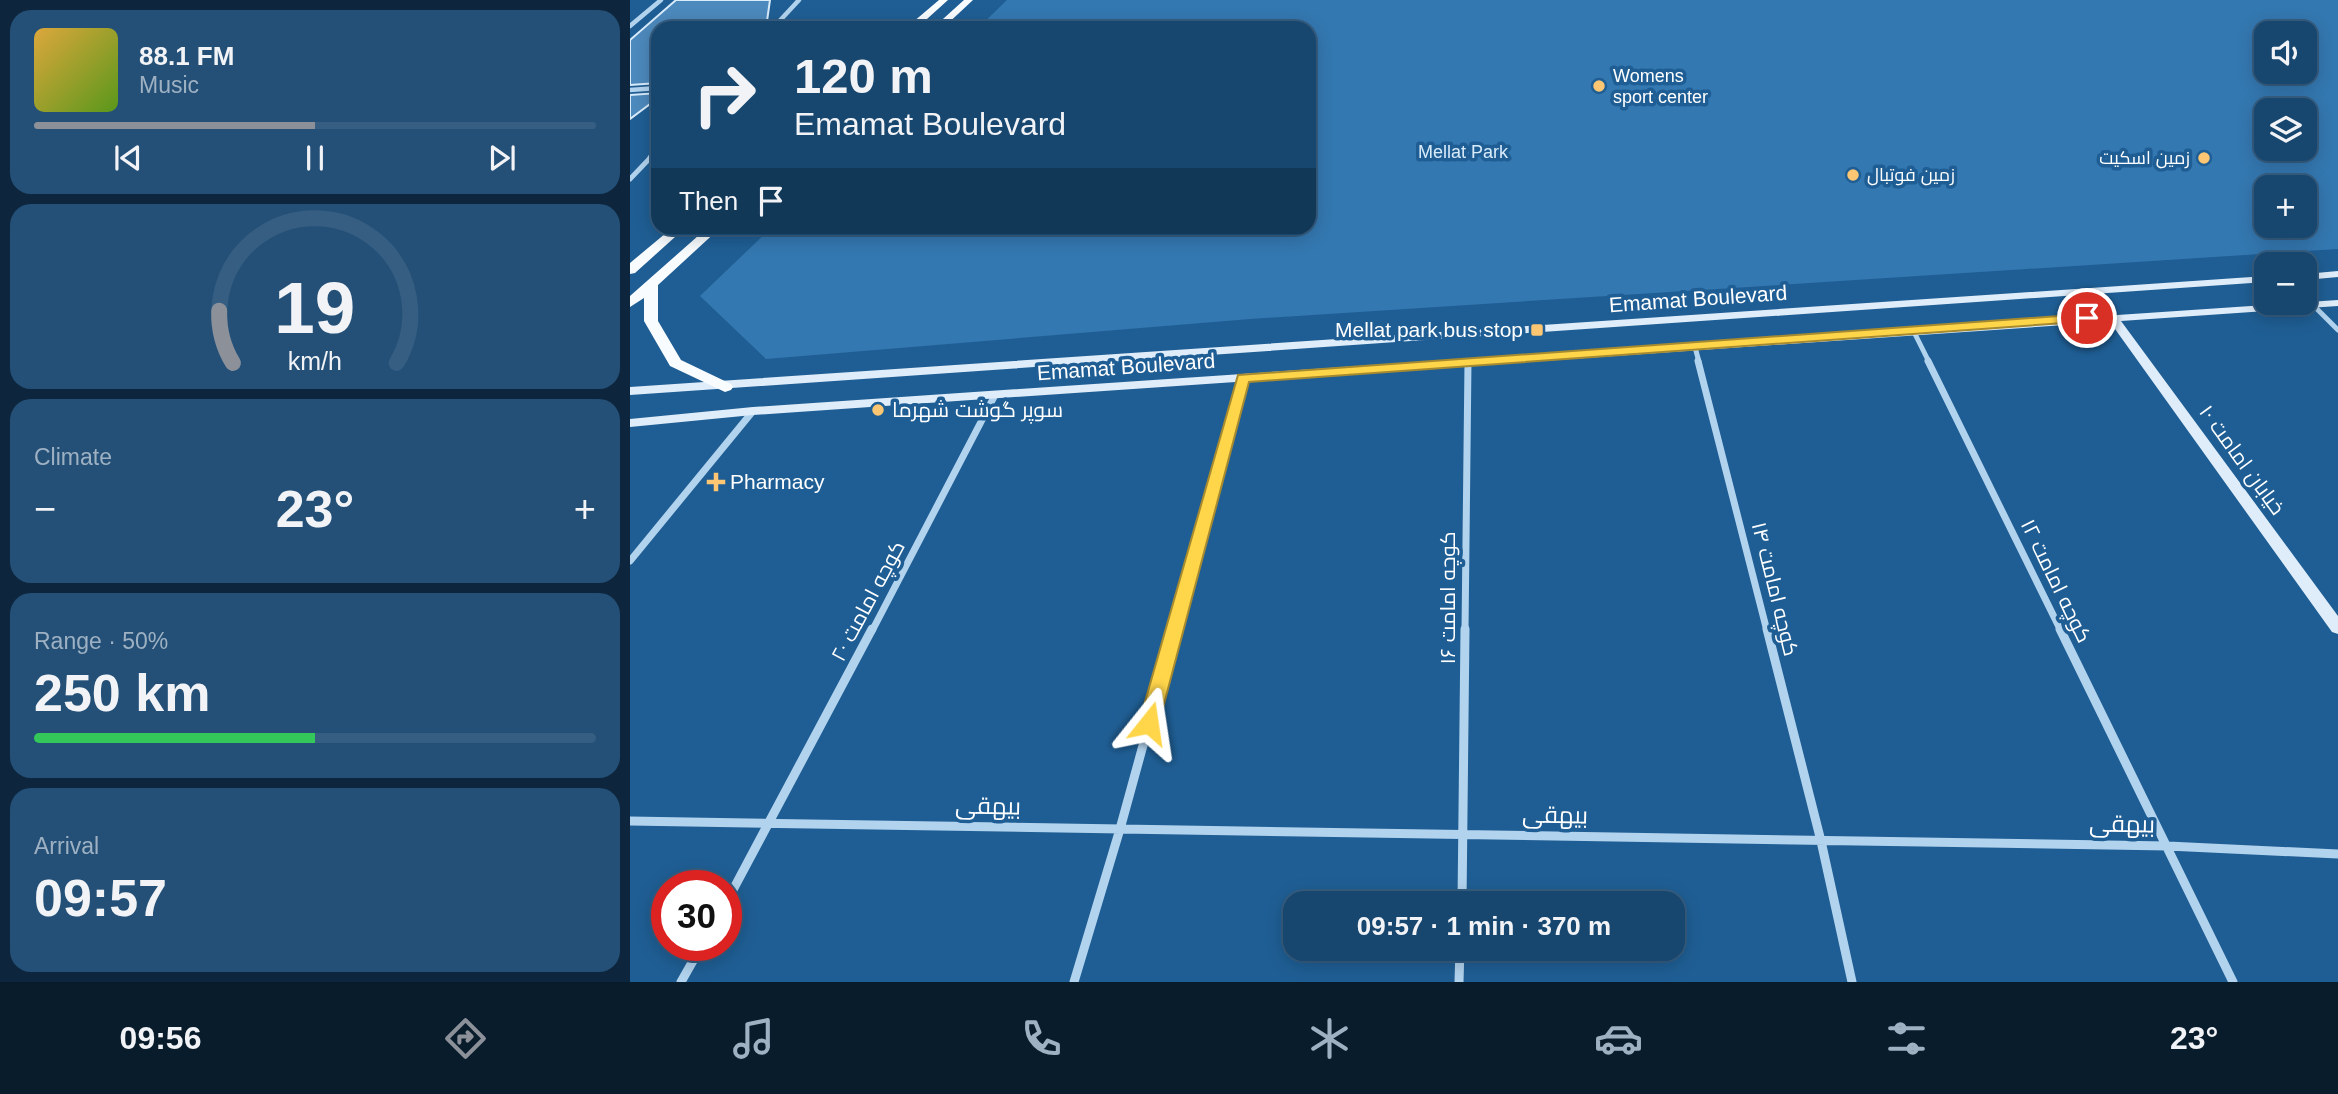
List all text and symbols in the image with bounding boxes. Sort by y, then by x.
map controls [2254,21,2317,315]
button: sound [2254,21,2317,84]
text: 88.1 FM [139,41,234,71]
icon: right [679,49,770,140]
text: 120 m [794,49,933,103]
place label: Womens sport center [1613,66,1708,107]
text: Music [139,72,199,98]
marker: Womens sport center [1591,78,1607,94]
button: layers [2254,98,2317,161]
text: Emamat Boulevard [794,106,1066,142]
icon: previous [109,139,147,177]
icon: pause [296,139,334,177]
icon: next [483,139,521,177]
park label: Mellat Park [1418,142,1509,162]
place label: زمین اسکیت [2099,148,2190,169]
marker: زمین اسکیت [2196,150,2212,166]
place label: زمین فوتبال [1867,165,1955,186]
marker: زمین فوتبال [1845,167,1861,183]
button: + [2254,175,2317,238]
icon: arrive [752,182,790,220]
text: Then [679,186,738,216]
button: − [2254,252,2317,315]
text: 19 [275,267,355,348]
street label: Emamat Boulevard [1608,281,1788,316]
pin [2057,288,2117,348]
icon: arrive [2068,299,2106,337]
place label: Mellat park bus stop [1335,318,1523,341]
marker: Mellat park bus stop [1529,322,1545,338]
text: km/h [288,346,342,374]
street label: Emamat Boulevard [1036,349,1216,384]
place label: سوپر گوشت شهرما [892,398,1063,424]
street label: خیابان امامت ۱۰ [2194,401,2290,520]
marker: سوپر گوشت شهرما [870,402,886,418]
text: Climate [34,444,112,470]
place label: Pharmacy [730,470,825,493]
marker: Pharmacy [708,474,724,490]
text: 23° [276,480,354,538]
text: − [34,488,56,530]
text: + [574,488,596,530]
street label: کوچه امامت ۱۲ [2014,515,2096,647]
street label: کوچه امامت ۱۴ [1745,520,1803,659]
street label: کوچه امامت ۱۶ [1436,531,1462,665]
street label: کوچه امامت ۲۰ [826,537,912,666]
text: Range · 50% [34,628,168,654]
text: 250 km [34,664,210,722]
position arrow [1112,686,1186,760]
street label: بیهقی [955,791,1021,821]
street label: بیهقی [1522,800,1588,830]
street label: بیهقی [2089,809,2155,839]
text: Arrival [34,833,99,859]
text: 09:57 [34,869,167,927]
speed limit sign: 30 [651,870,742,961]
text: 09:57 · 1 min · 370 m [1357,911,1611,941]
icon: directions [441,1014,490,1063]
icon: music [729,1014,778,1063]
icon: phone [1017,1014,1066,1063]
icon: climate [1305,1014,1354,1063]
icon: car [1594,1014,1643,1063]
icon: filters [1882,1014,1931,1063]
text: 09:56 [120,1020,201,1056]
text: 23° [2170,1020,2218,1056]

